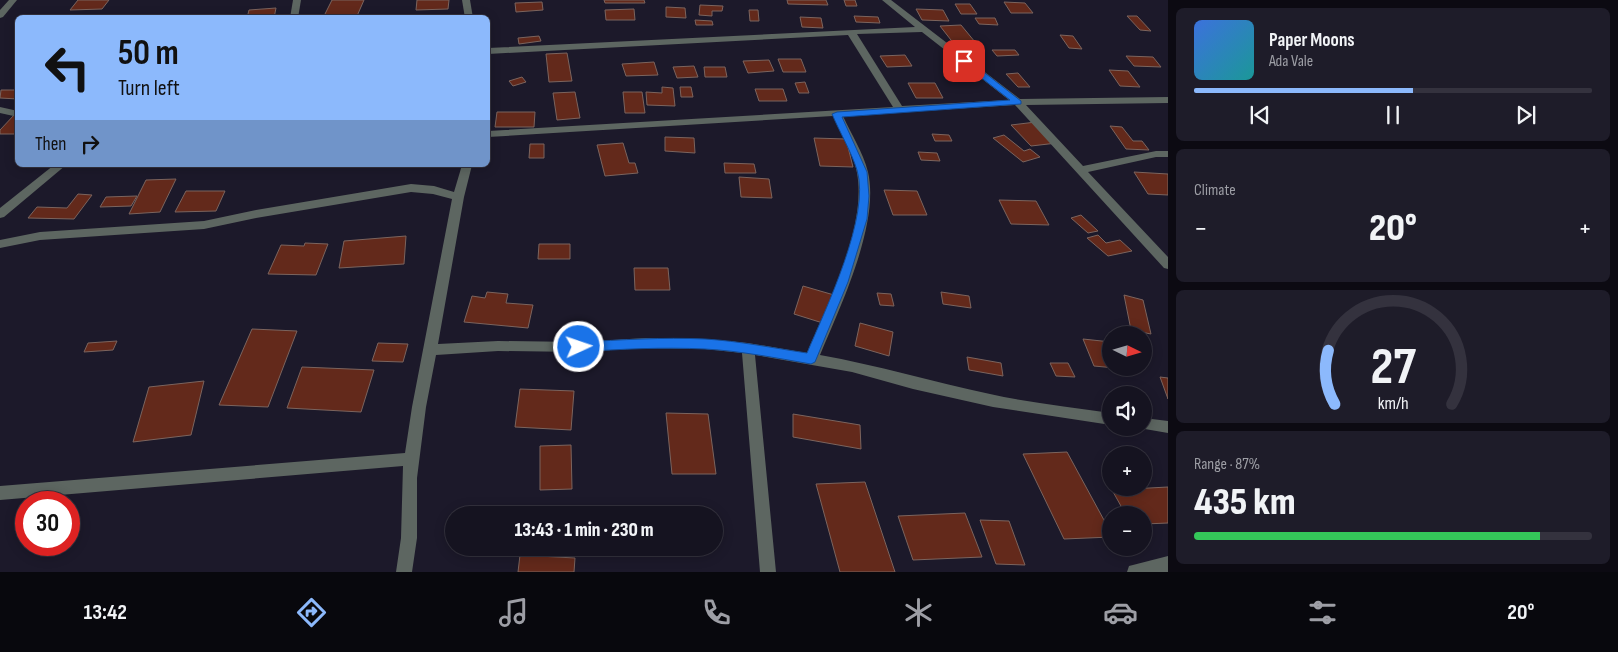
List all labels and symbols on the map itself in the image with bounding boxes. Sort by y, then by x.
pin [943,40,985,82]
position arrow [552,320,604,372]
north arrow [1102,326,1152,376]
speed limit sign: 30 [15,491,80,556]

